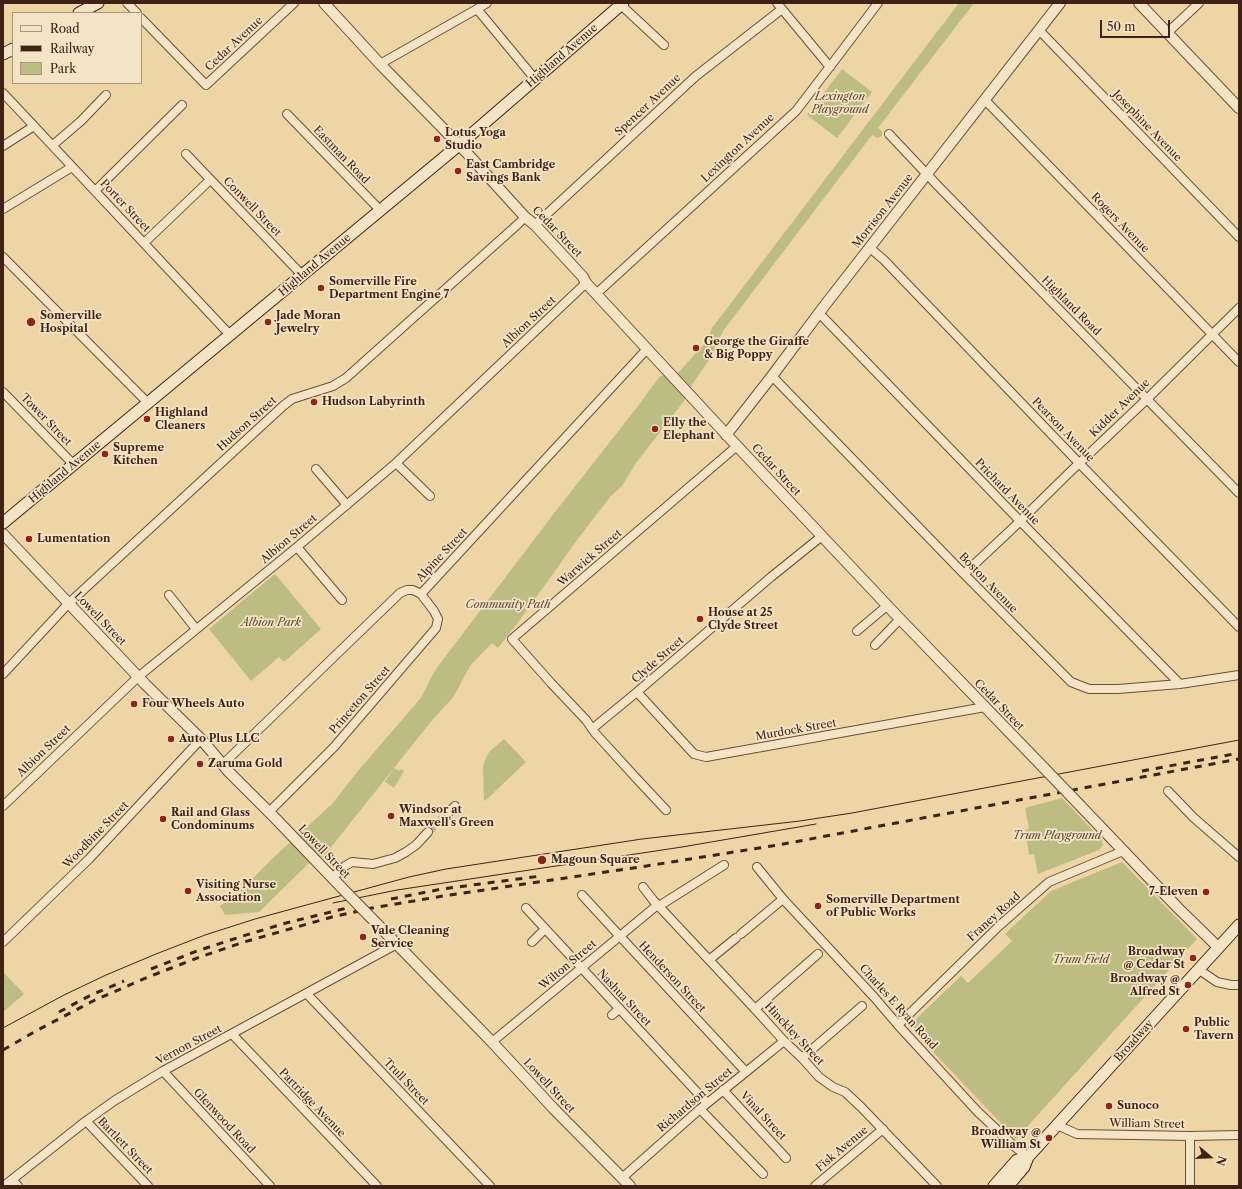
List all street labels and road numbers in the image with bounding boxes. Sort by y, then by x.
street label: Cedar Avenue [203,14,265,74]
street label: Highland Avenue [524,21,600,91]
street label: Spencer Avenue [612,71,684,139]
street label: Josephine Avenue [1110,88,1184,164]
street label: Lexington Avenue [699,111,777,185]
street label: Eastman Road [310,123,372,187]
street label: Morrison Avenue [850,171,916,251]
street label: Conwell Street [220,175,284,239]
street label: Porter Street [97,177,153,235]
street label: Rogers Avenue [1088,190,1152,256]
street label: Cedar Street [529,204,585,260]
street label: Highland Avenue [276,231,354,299]
street label: Highland Road [1039,274,1103,338]
street label: Albion Street [499,294,559,350]
street label: Kidder Avenue [1087,376,1153,440]
street label: Tower Street [18,391,74,449]
street label: Hudson Street [215,394,279,454]
street label: Pearson Avenue [1029,395,1097,465]
street label: Highland Avenue [26,438,104,506]
street label: Cedar Street [749,441,803,499]
street label: Prichard Avenue [972,456,1042,528]
street label: Albion Street [258,512,320,566]
street label: Alpine Street [414,525,470,585]
street label: Warwick Street [555,527,625,589]
street label: Boston Avenue [956,550,1020,616]
street label: Lowell Street [71,590,129,648]
street label: Clyde Street [629,634,687,686]
street label: Princeton Street [327,663,393,737]
street label: Cedar Street [971,677,1027,733]
street label: Murdock Street [755,716,837,744]
street label: Albion Street [15,722,73,780]
street label: Woodbine Street [61,799,131,871]
street label: Lowell Street [295,823,353,881]
street label: Franey Road [965,890,1023,944]
street label: Wilton Street [537,937,599,993]
street label: Henderson Street [636,939,708,1015]
street label: Charles E Ryan Road [856,962,940,1052]
street label: Nashua Street [594,967,654,1029]
street label: Hinckley Street [761,1000,827,1068]
street label: Broadway [1112,1017,1156,1065]
street label: Vernon Street [154,1022,224,1068]
street label: Trull Street [381,1056,431,1108]
street label: Lowell Street [521,1056,577,1116]
street label: Richardson Street [655,1065,735,1135]
street label: Partridge Avenue [276,1066,348,1140]
street label: Glenwood Road [191,1086,257,1156]
street label: Vinal Street [737,1089,789,1143]
street label: Bartlett Street [95,1115,155,1177]
street label: William Street [1109,1117,1185,1131]
street label: Fisk Avenue [813,1123,871,1175]

